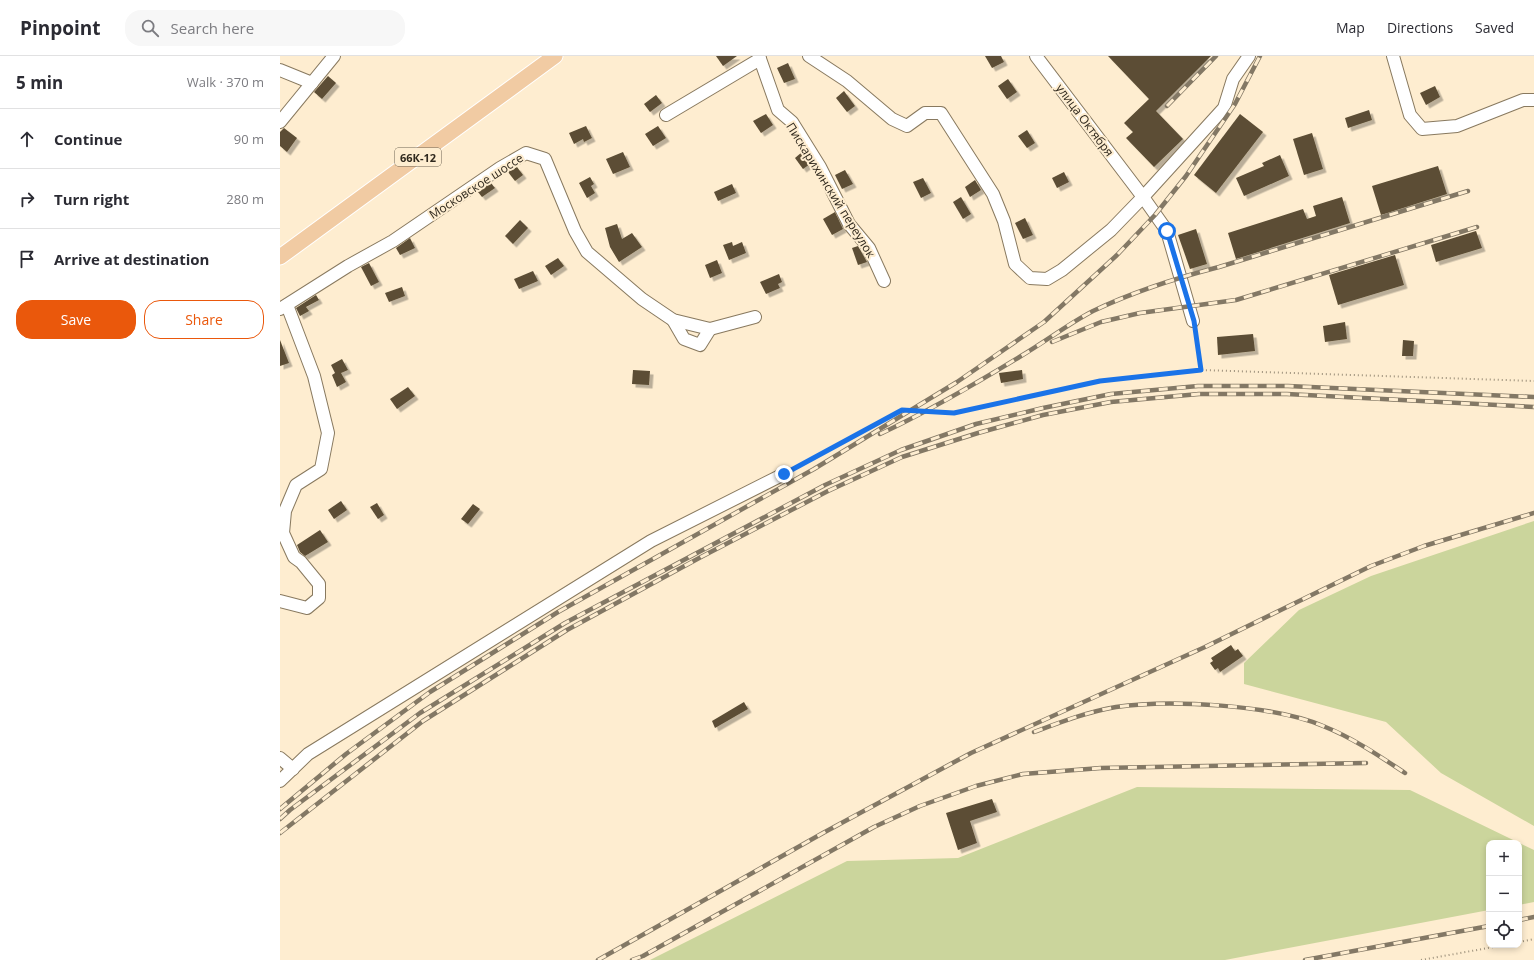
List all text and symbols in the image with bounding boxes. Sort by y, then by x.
search box [125,10,405,46]
text: Pinpoint [20,15,101,41]
icon: search [139,17,161,39]
text: Search here [171,18,254,38]
text: Map [1336,18,1365,37]
text: Directions [1387,18,1453,37]
text: Saved [1475,18,1514,37]
text: 5 min [16,71,63,94]
text: Walk · 370 m [187,73,264,91]
street label: улица Октября [1052,80,1118,160]
street label: Пискарихинский переулок [782,119,880,261]
icon: ahead [16,128,38,150]
text: Continue [54,129,122,149]
text: 90 m [234,130,264,148]
road number: 66К-12 [395,148,441,166]
street label: Московское шоссе [426,149,527,223]
icon: right [16,188,38,210]
text: Turn right [54,189,129,209]
text: 280 m [226,190,264,208]
route start [1158,222,1176,240]
icon: arrive [16,248,38,270]
text: Arrive at destination [54,249,209,269]
button: Save [16,300,136,339]
button: Share [144,300,264,339]
route end [775,465,793,483]
map controls [1486,840,1522,948]
button: + [1486,840,1522,876]
button: − [1486,876,1522,912]
button: locate [1486,912,1522,948]

